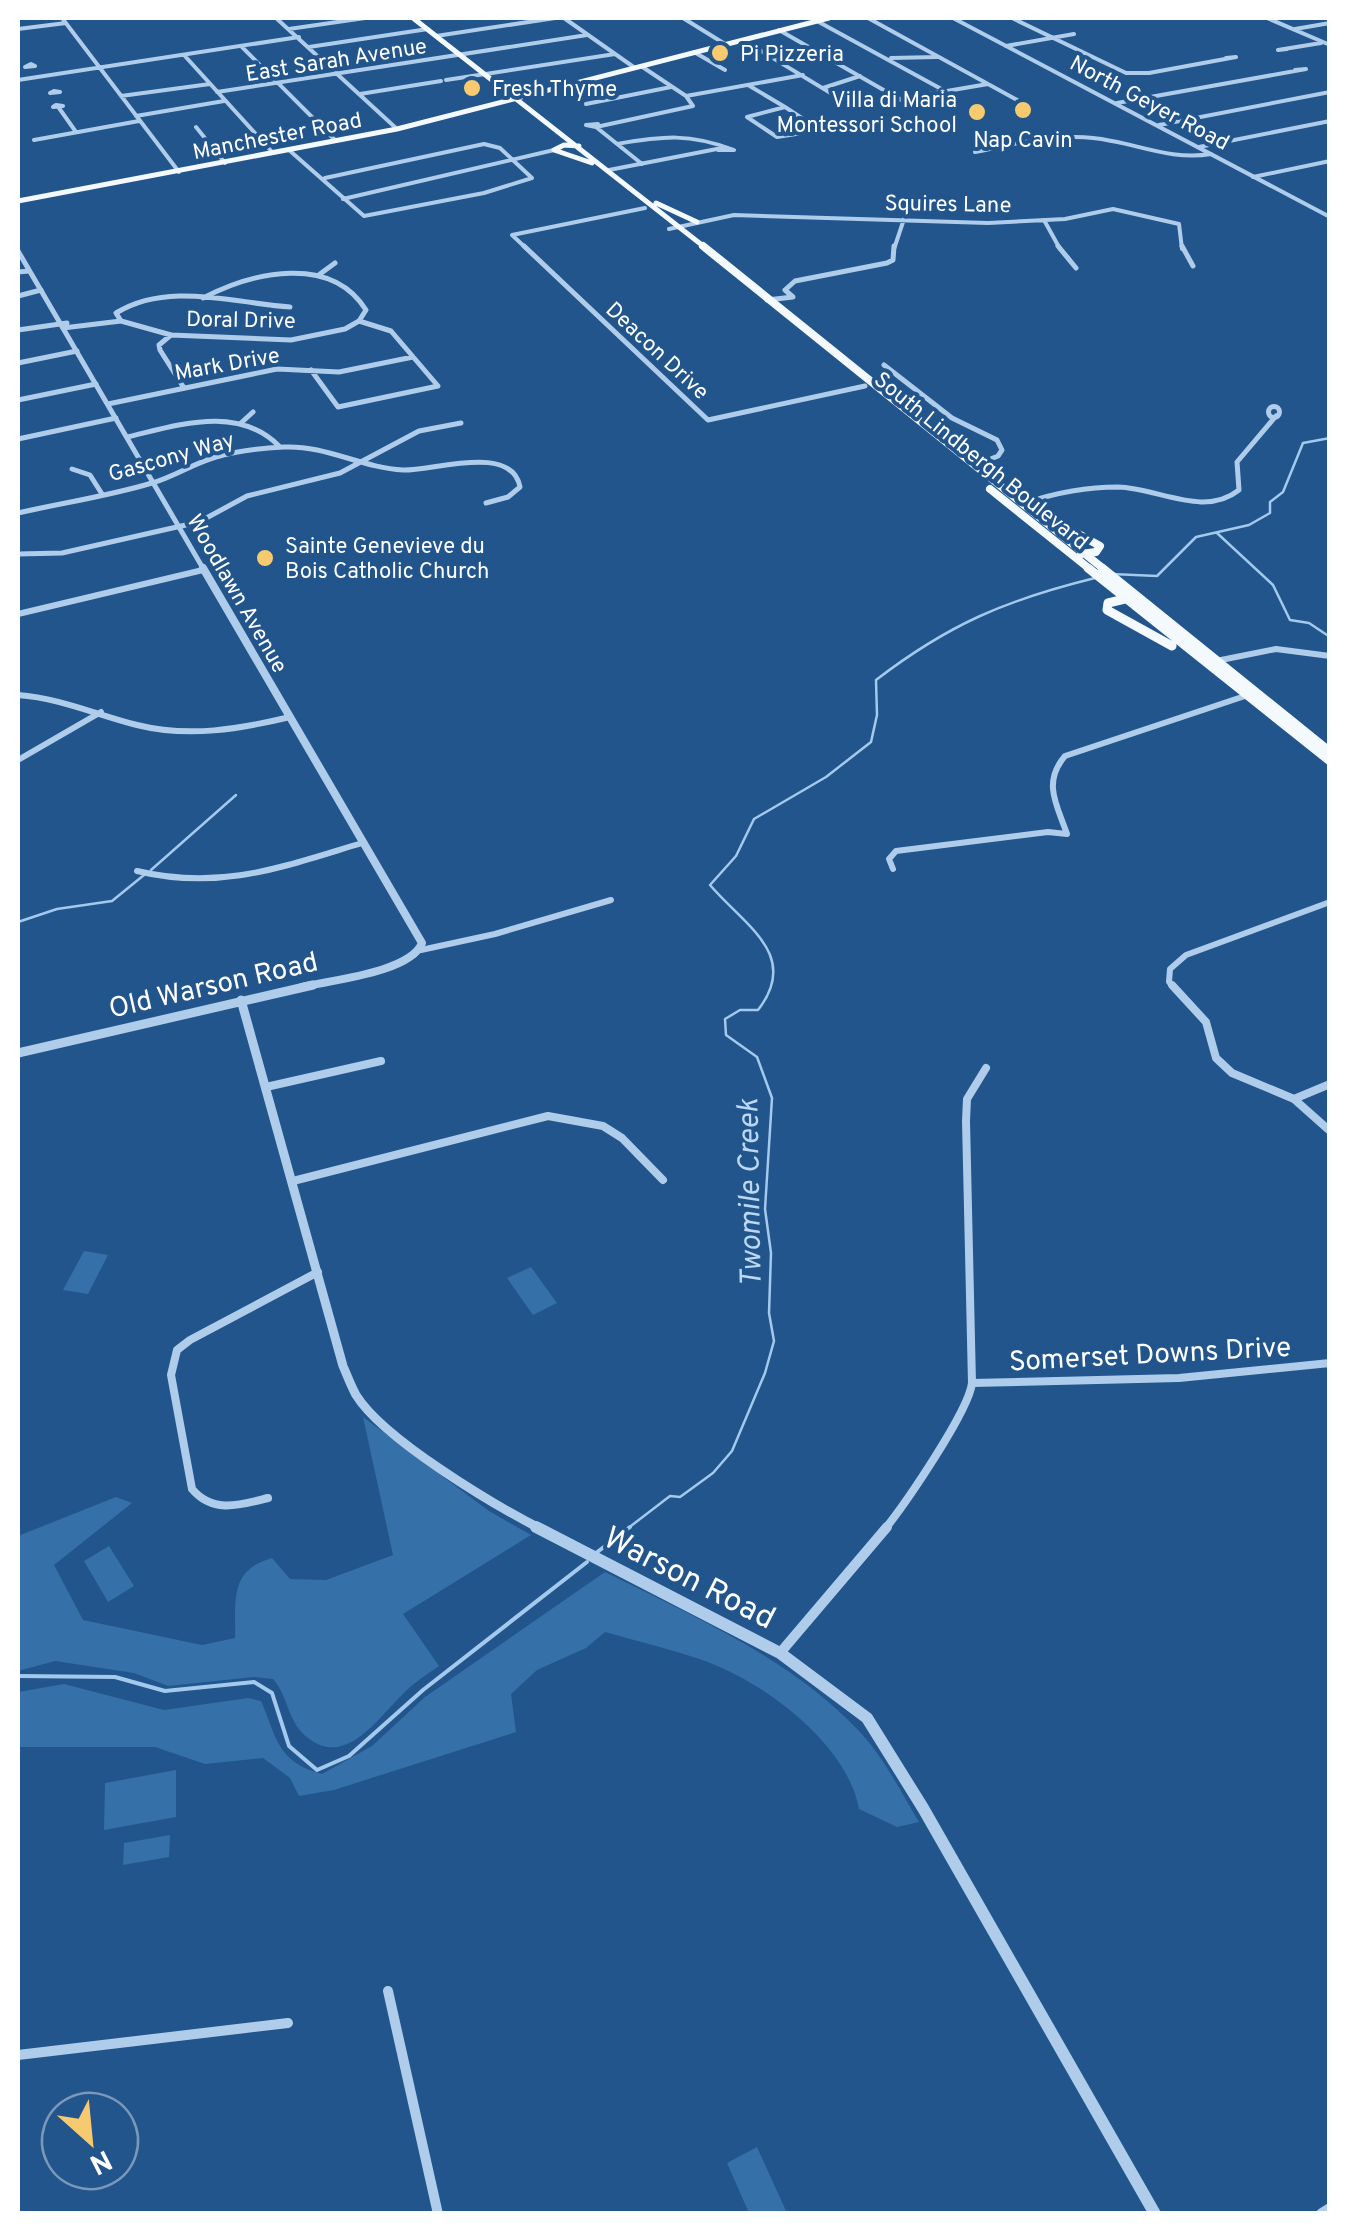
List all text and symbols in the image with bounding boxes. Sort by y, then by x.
street label: East Sarah Avenue [244,34,429,89]
marker: Pi Pizzeria [709,42,731,64]
place label: Pi Pizzeria [740,42,844,69]
street label: North Geyer Road [1064,51,1233,158]
marker: Fresh Thyme [461,77,483,99]
place label: Fresh Thyme [492,77,617,104]
place label: Villa di Maria Montessori School [776,88,957,140]
marker: Nap Cavin [1012,99,1034,121]
marker: Villa di Maria Montessori School [966,101,988,123]
street label: Manchester Road [191,108,364,167]
place label: Nap Cavin [973,128,1073,155]
street label: Squires Lane [884,191,1012,220]
street label: Deacon Drive [599,297,714,407]
street label: Doral Drive [186,307,296,336]
street label: Mark Drive [173,343,282,388]
street label: South Lindbergh Boulevard [868,367,1093,557]
street label: Gascony Way [106,428,238,489]
street label: Woodlawn Avenue [179,510,292,678]
place label: Sainte Genevieve du Bois Catholic Church [285,534,489,586]
marker: Sainte Genevieve du Bois Catholic Church [254,547,276,569]
street label: Old Warson Road [106,945,322,1028]
water label: Twomile Creek [731,1097,772,1288]
street label: Somerset Downs Drive [1008,1331,1292,1381]
street label: Warson Road [596,1519,781,1640]
north arrow [40,2091,140,2191]
text: N [83,2140,117,2181]

